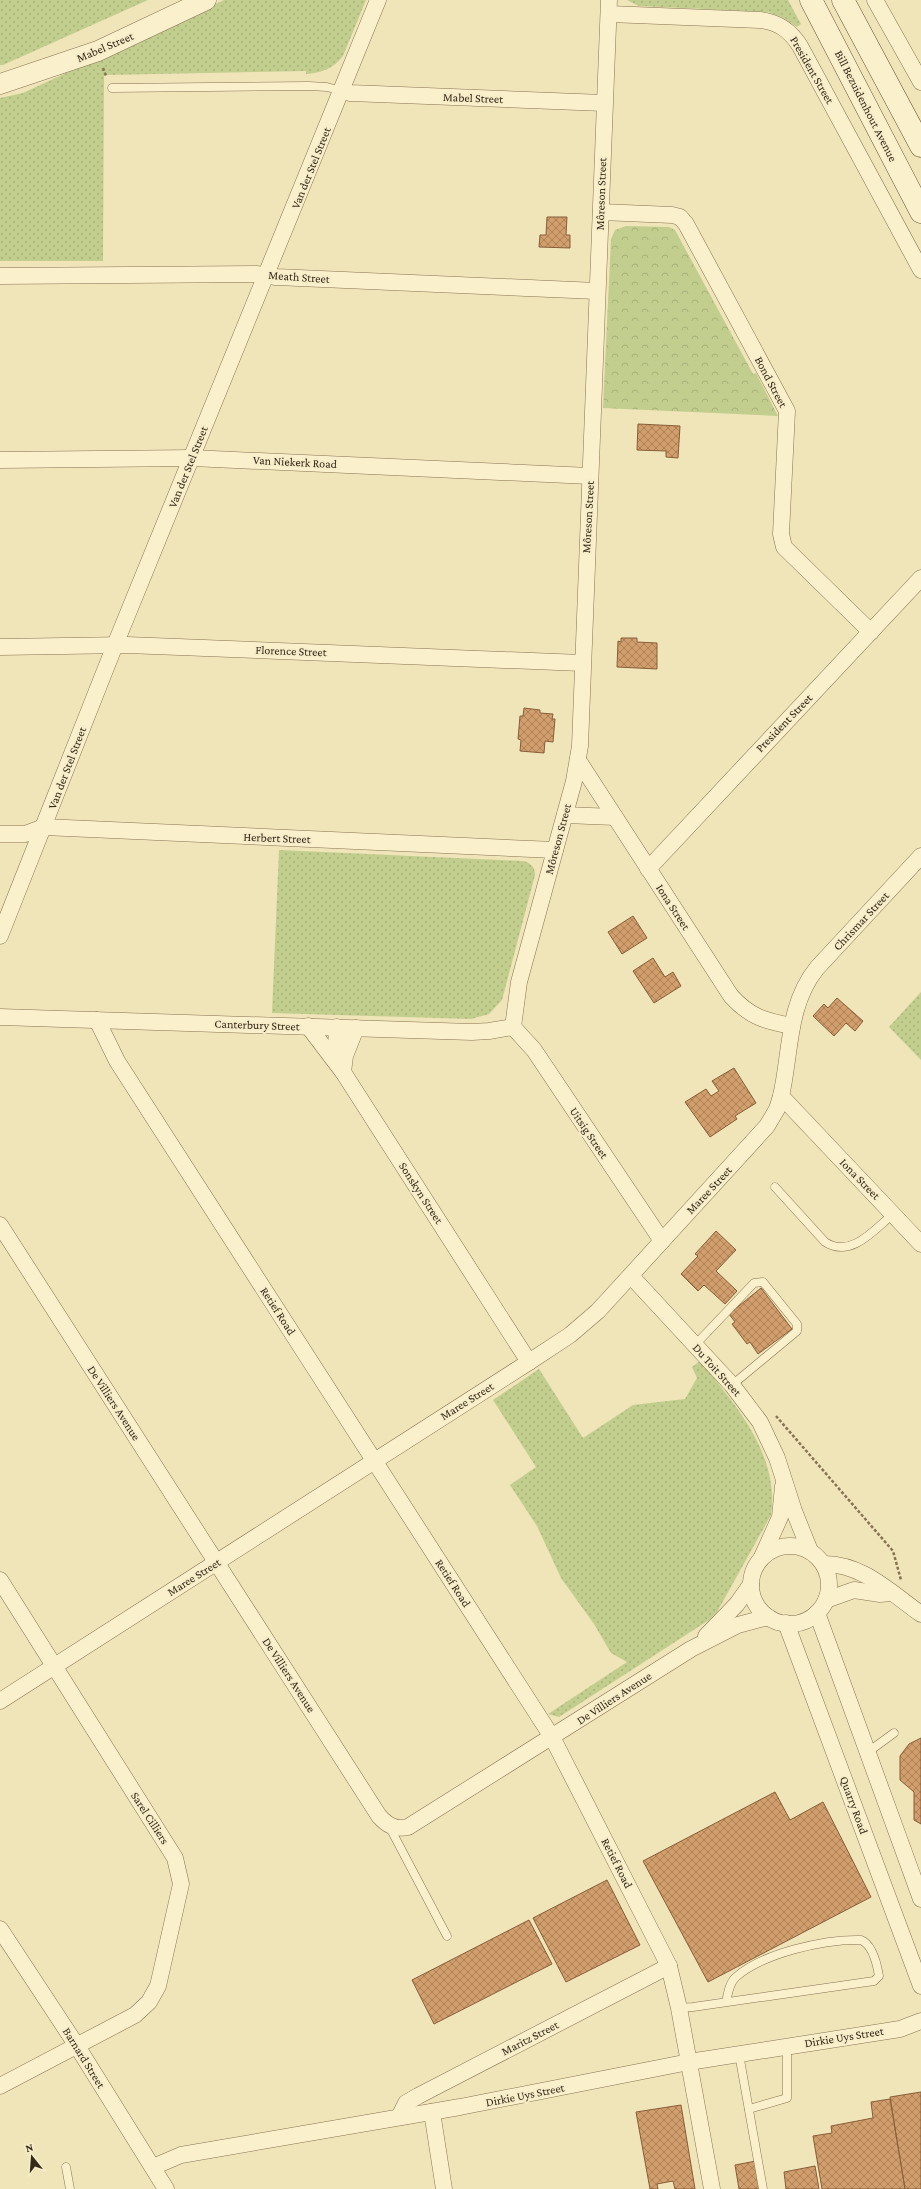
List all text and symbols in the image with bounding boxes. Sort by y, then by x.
street label: Mabel Street [74,28,137,65]
street label: President Street [787,34,837,107]
street label: Bill Bezuidenhout Avenue [832,48,900,164]
street label: Mabel Street [443,90,504,106]
street label: Van der Stel Street [288,124,334,211]
street label: Môreson Street [593,156,609,231]
street label: Meath Street [268,268,331,286]
street label: Bond Street [752,354,791,411]
street label: Van der Stel Street [165,423,211,510]
street label: Van Niekerk Road [253,453,338,471]
street label: Môreson Street [579,479,597,554]
street label: Florence Street [255,643,328,659]
street label: President Street [753,690,816,755]
street label: Van der Stel Street [45,724,89,811]
street label: Môreson Street [542,801,574,876]
street label: Herbert Street [243,830,312,846]
street label: Iona Street [653,881,694,933]
street label: Chrismar Street [830,888,893,953]
street label: Canterbury Street [214,1017,301,1034]
street label: Uitsig Street [567,1105,612,1162]
street label: Iona Street [837,1155,884,1203]
street label: Sonskyn Street [396,1160,447,1227]
street label: Maree Street [683,1162,735,1217]
street label: Retief Road [257,1284,299,1338]
street label: Du Toit Street [690,1341,745,1400]
street label: De Villiers Avenue [85,1363,143,1443]
street label: Maree Street [438,1379,497,1423]
street label: Maree Street [165,1555,224,1599]
street label: Retief Road [432,1556,474,1610]
street label: De Villiers Avenue [260,1635,318,1715]
street label: De Villiers Avenue [574,1669,654,1727]
street label: Quarry Road [837,1774,871,1837]
street label: Sarel Cilliers [128,1789,172,1847]
street label: Retief Road [598,1836,636,1891]
street label: Maritz Street [499,2017,562,2058]
street label: Dirkie Uys Street [803,2024,886,2050]
street label: Barnard Street [60,2025,109,2092]
street label: Dirkie Uys Street [484,2080,567,2109]
north arrow [12,2137,52,2177]
text: N [24,2140,35,2154]

